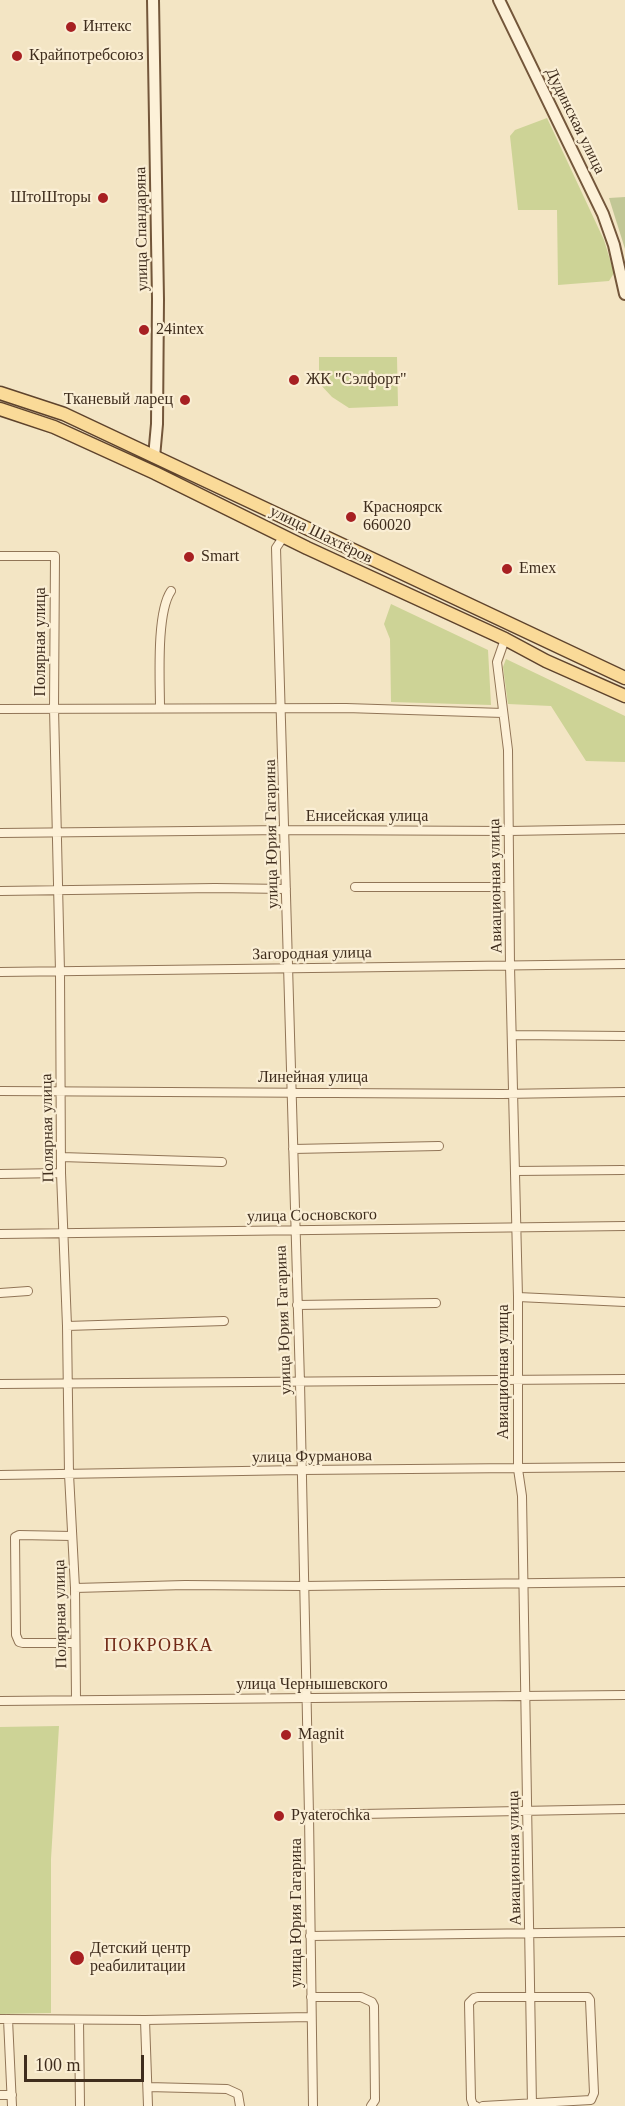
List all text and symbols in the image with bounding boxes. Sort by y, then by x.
place label: Интекс [83,17,132,37]
marker: Интекс [64,20,78,34]
place label: Крайпотребсоюз [29,46,143,66]
marker: Крайпотребсоюз [10,49,24,63]
street label: Дудинская улица [541,65,609,177]
street label: улица Спандаряна [131,167,153,291]
place label: ШтоШторы [10,188,91,208]
marker: ШтоШторы [96,191,110,205]
place label: 24intex [156,320,204,340]
marker: 24intex [137,323,151,337]
place label: ЖК "Сэлфорт" [306,370,407,390]
marker: ЖК "Сэлфорт" [287,373,301,387]
place label: Тканевый ларец [64,390,173,410]
marker: Тканевый ларец [178,393,192,407]
place label: Красноярск 660020 [363,498,442,536]
street label: улица Шахтёров [266,502,376,568]
marker: Красноярск 660020 [344,510,358,524]
place label: Smart [201,547,239,567]
marker: Smart [182,550,196,564]
place label: Emex [519,559,556,579]
marker: Emex [500,562,514,576]
street label: Полярная улица [31,587,51,697]
street label: улица Юрия Гагарина [261,759,283,909]
street label: Енисейская улица [306,807,428,827]
street label: Авиационная улица [485,818,507,954]
street label: Загородная улица [252,943,372,965]
street label: Линейная улица [258,1068,368,1088]
street label: Полярная улица [37,1073,59,1183]
street label: улица Сосновского [247,1205,377,1227]
street label: улица Юрия Гагарина [272,1245,296,1395]
street label: Авиационная улица [494,1305,514,1439]
street label: улица Фурманова [252,1446,372,1468]
street label: Полярная улица [50,1559,72,1669]
district label: ПОКРОВКА [104,1635,214,1657]
street label: улица Чернышевского [236,1675,388,1695]
place label: Magnit [298,1725,344,1745]
marker: Magnit [279,1728,293,1742]
street label: Авиационная улица [504,1790,526,1926]
place label: Pyaterochka [291,1806,370,1826]
marker: Pyaterochka [272,1809,286,1823]
street label: улица Юрия Гагарина [287,1838,307,1988]
place label: Детский центр реабилитации [90,1939,191,1977]
marker: Детский центр реабилитации [68,1949,86,1967]
scale bar [27,2043,147,2081]
text: 100 m [35,2055,81,2075]

